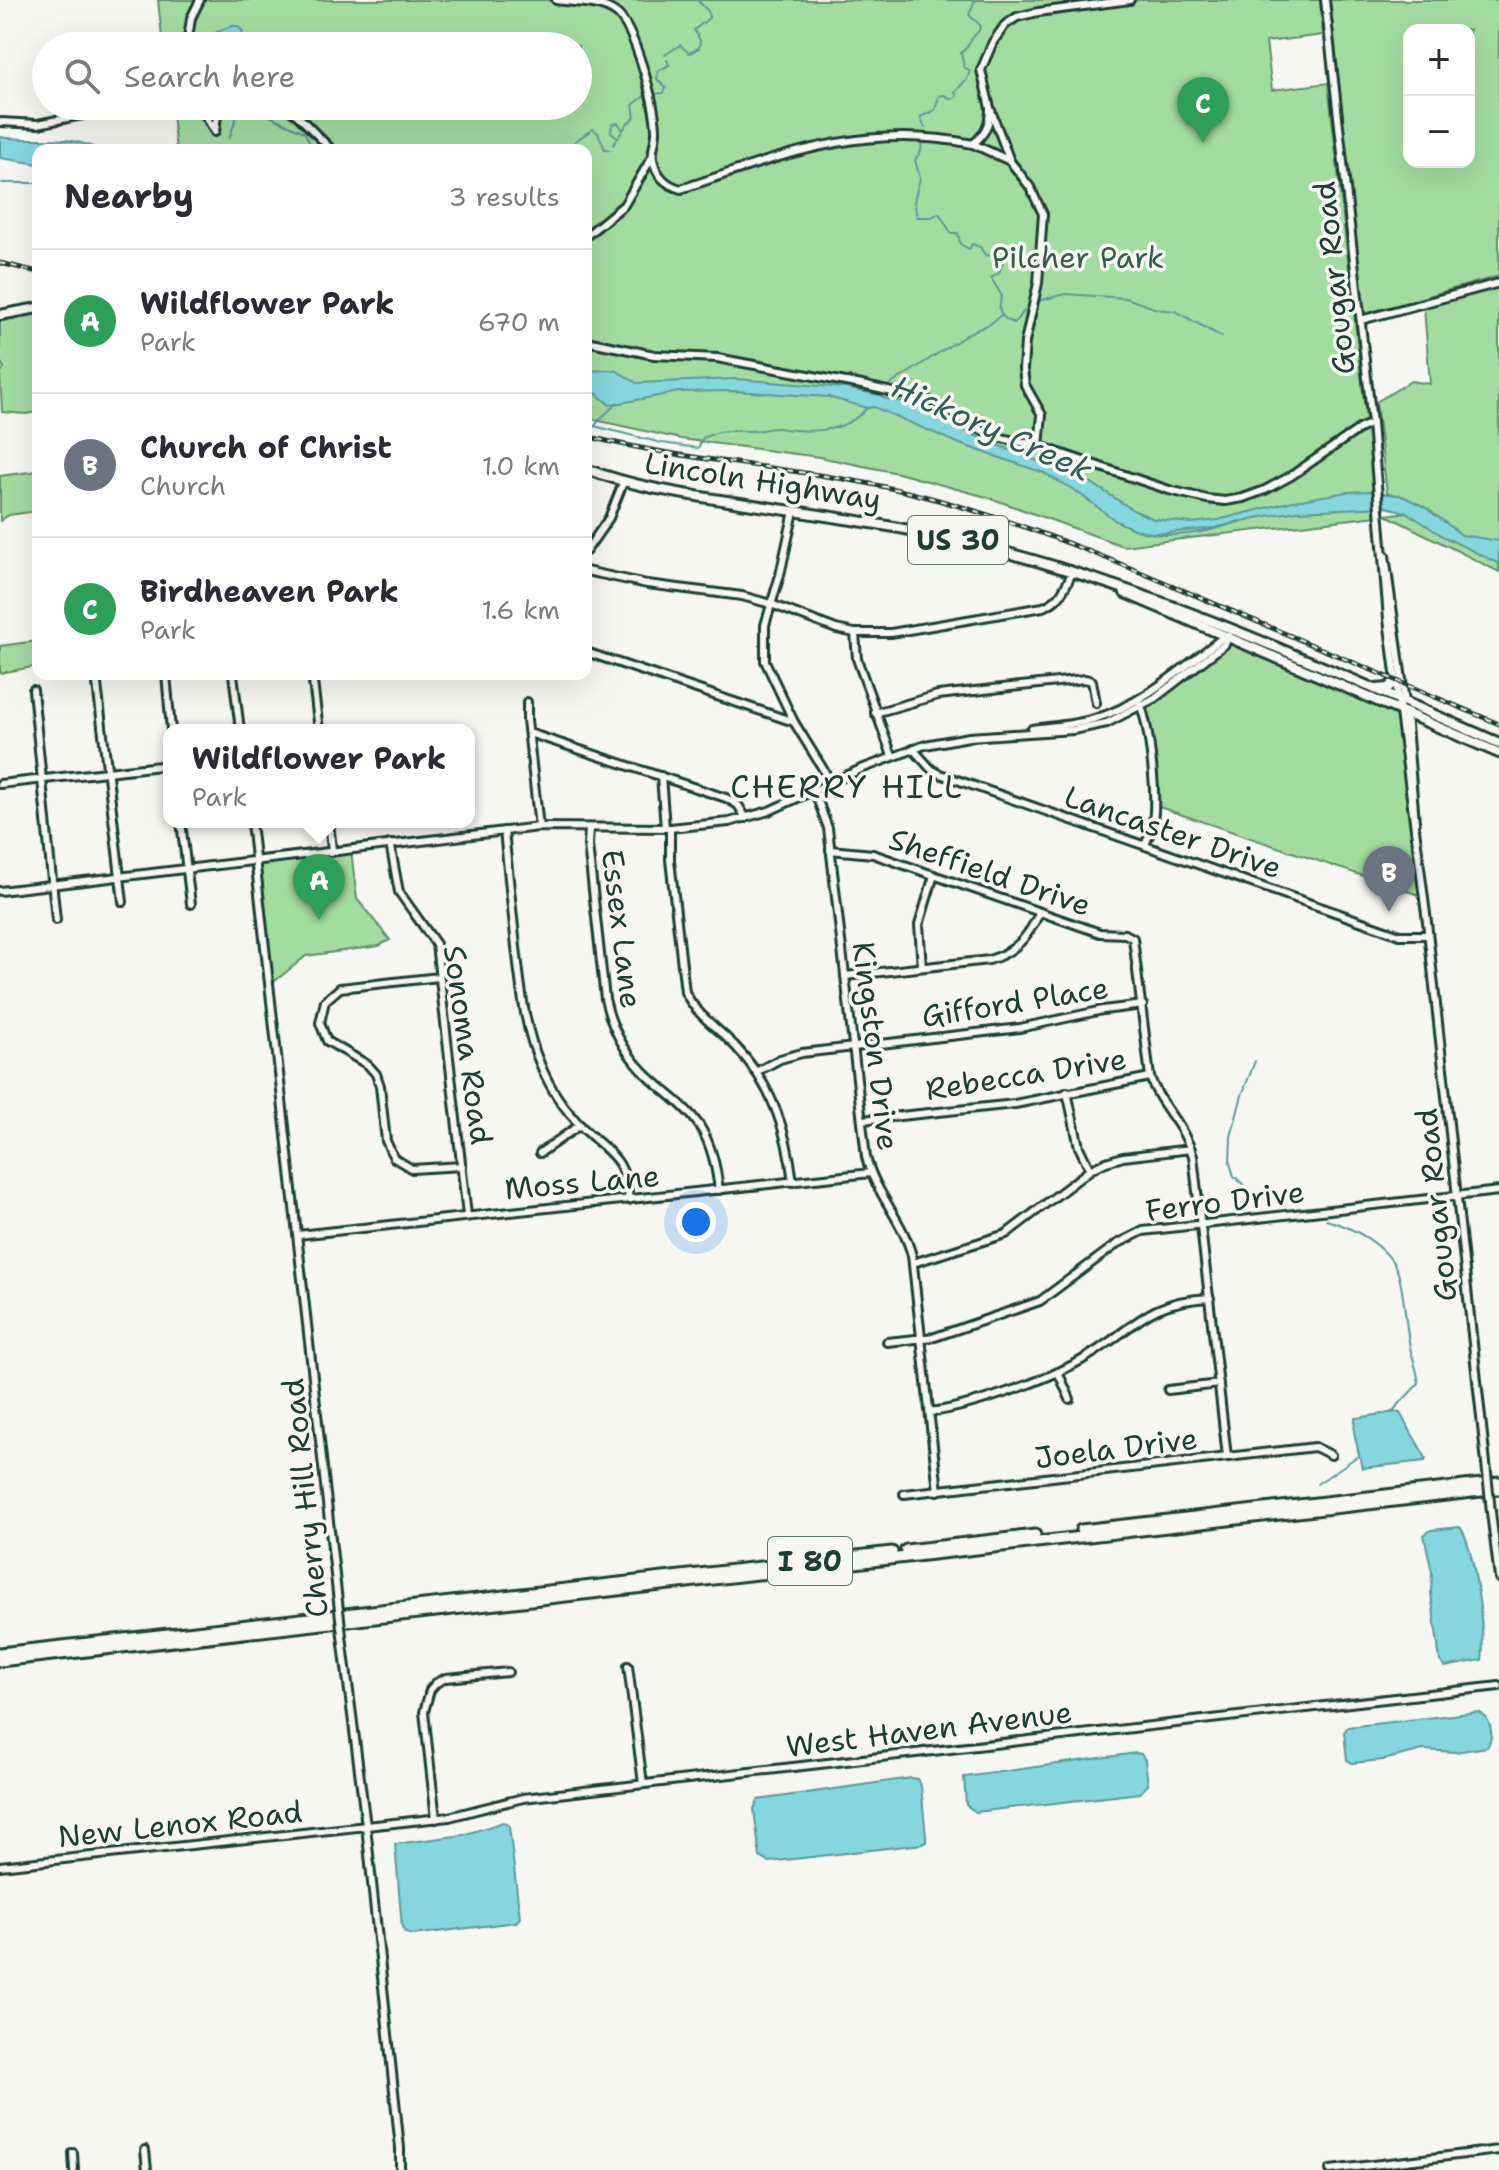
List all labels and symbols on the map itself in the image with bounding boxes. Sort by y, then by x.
pin: C [1177,77,1229,143]
street label: Gougar Road [1303,179,1365,377]
park label: Pilcher Park [992,237,1164,278]
water label: Hickory Creek [885,365,1099,491]
street label: Lincoln Highway [642,442,884,520]
road number: US 30 [908,516,1008,564]
district label: CHERRY HILL [730,765,964,808]
street label: Lancaster Drive [1059,776,1287,888]
street label: Sheffield Drive [884,818,1096,926]
pin: B [1363,846,1415,912]
street label: Essex Lane [592,847,652,1011]
pin: A [293,854,345,920]
street label: Kingston Drive [843,939,909,1153]
street label: Sonoma Road [434,943,502,1147]
street label: Gifford Place [919,967,1111,1037]
street label: Rebecca Drive [923,1038,1129,1110]
street label: Gougar Road [1405,1106,1467,1304]
street label: Moss Lane [503,1155,661,1209]
street label: Ferro Drive [1143,1171,1307,1231]
your location [676,1202,716,1242]
street label: Cherry Hill Road [272,1376,338,1620]
street label: Joela Drive [1032,1418,1200,1478]
road number: I 80 [768,1537,852,1585]
street label: West Haven Avenue [784,1691,1074,1767]
street label: New Lenox Road [56,1791,304,1857]

